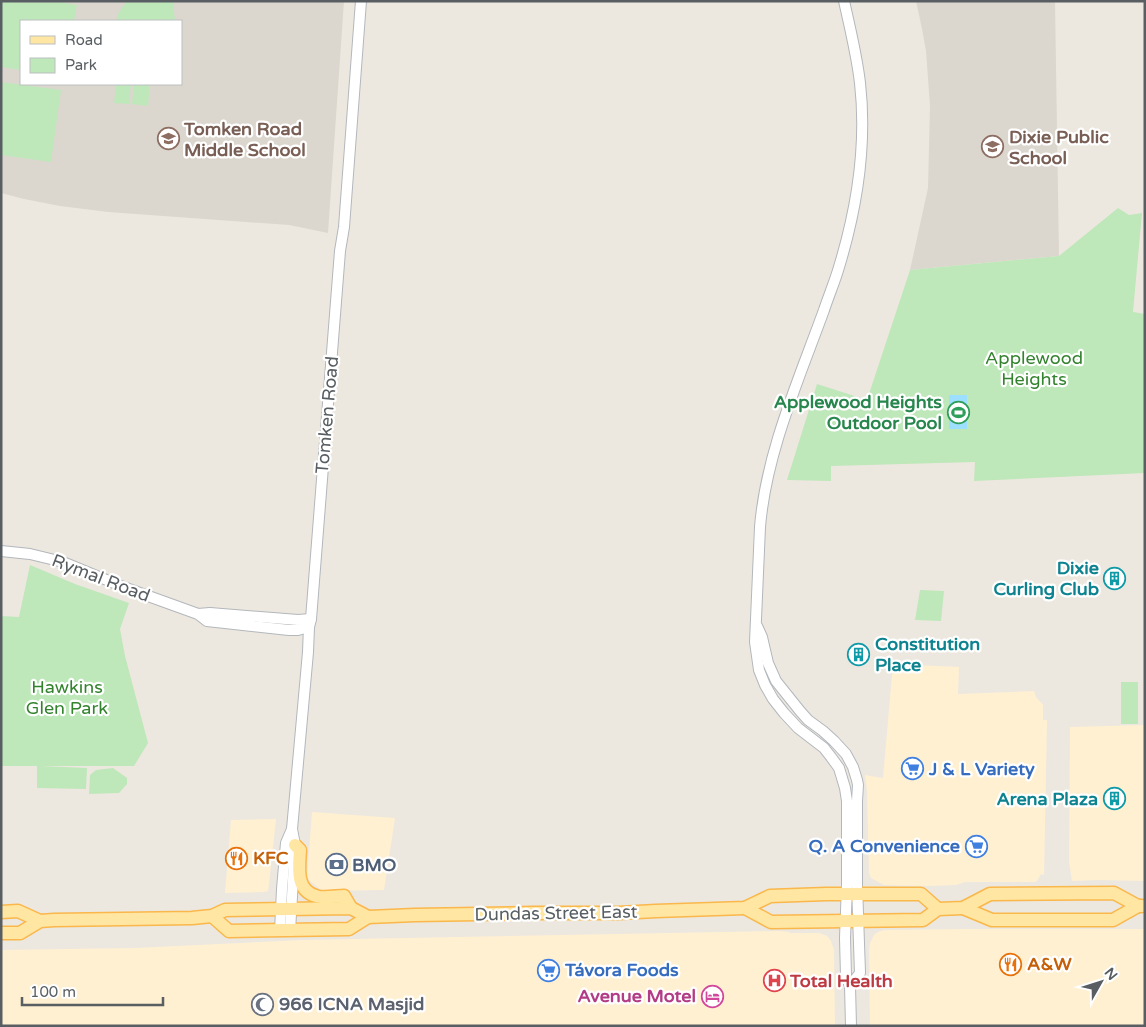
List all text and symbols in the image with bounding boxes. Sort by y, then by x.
legend [20,20,182,85]
text: Road [65,31,103,49]
text: Park [65,56,97,74]
place label: Tomken Road Middle School [183,118,306,161]
place label: Dixie Public School [1009,126,1109,169]
school or university icon: Tomken Road Middle School [156,127,180,151]
school or university icon: Dixie Public School [981,135,1005,159]
park label: Applewood Heights [985,347,1083,390]
street label: Tomken Road [311,355,343,475]
place label: Applewood Heights Outdoor Pool [774,391,942,434]
sports icon: Applewood Heights Outdoor Pool [946,400,970,424]
street label: Rymal Road [49,549,153,607]
place label: Dixie Curling Club [994,557,1099,600]
building icon: Dixie Curling Club [1103,566,1127,590]
place label: Constitution Place [875,633,980,676]
building icon: Constitution Place [847,642,871,666]
park label: Hawkins Glen Park [26,676,108,719]
supermarket icon: J & L Variety [901,757,925,781]
place label: J & L Variety [928,758,1035,780]
building icon: Arena Plaza [1102,787,1126,811]
place label: Arena Plaza [996,788,1098,810]
supermarket icon: Q. A Convenience [964,834,988,858]
place label: Q. A Convenience [808,835,960,857]
restaurant icon: KFC [225,846,249,870]
place label: KFC [253,847,289,869]
bank icon: BMO [324,853,348,877]
place label: BMO [352,854,396,876]
street label: Dundas Street East [474,901,638,925]
restaurant icon: A&W [999,952,1023,976]
place label: A&W [1027,953,1073,975]
north arrow [1076,957,1126,1007]
supermarket icon: Távora Foods [537,958,561,982]
place label: Távora Foods [564,959,679,981]
text: N [1101,964,1121,984]
hospital icon: Total Health [762,969,786,993]
place label: Total Health [789,970,893,992]
scale bar [22,974,164,1006]
text: 100 m [30,983,76,1001]
hotel icon: Avenue Motel [700,984,724,1008]
place label: Avenue Motel [577,985,696,1007]
mosque icon: 966 ICNA Masjid [251,992,275,1016]
place label: 966 ICNA Masjid [279,993,424,1015]

